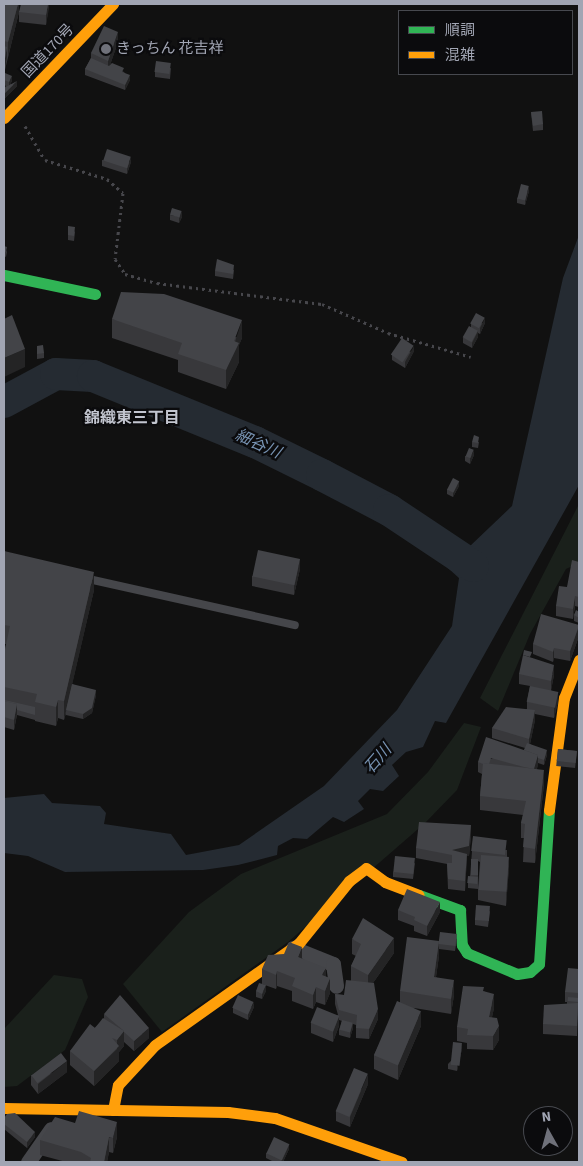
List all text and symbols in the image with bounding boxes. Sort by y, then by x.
legend [398,10,573,75]
text: 順調 [445,20,475,41]
street label: 国道170号 [18,21,78,81]
place label: きっちん 花吉祥 [116,40,224,58]
marker: きっちん 花吉祥 [100,43,112,55]
text: 混雑 [445,45,475,66]
district label: 錦織東三丁目 [84,408,180,428]
water label: 細谷川 [232,425,284,463]
water label: 石川 [360,741,396,777]
north arrow [523,1106,573,1156]
text: N [540,1107,552,1128]

